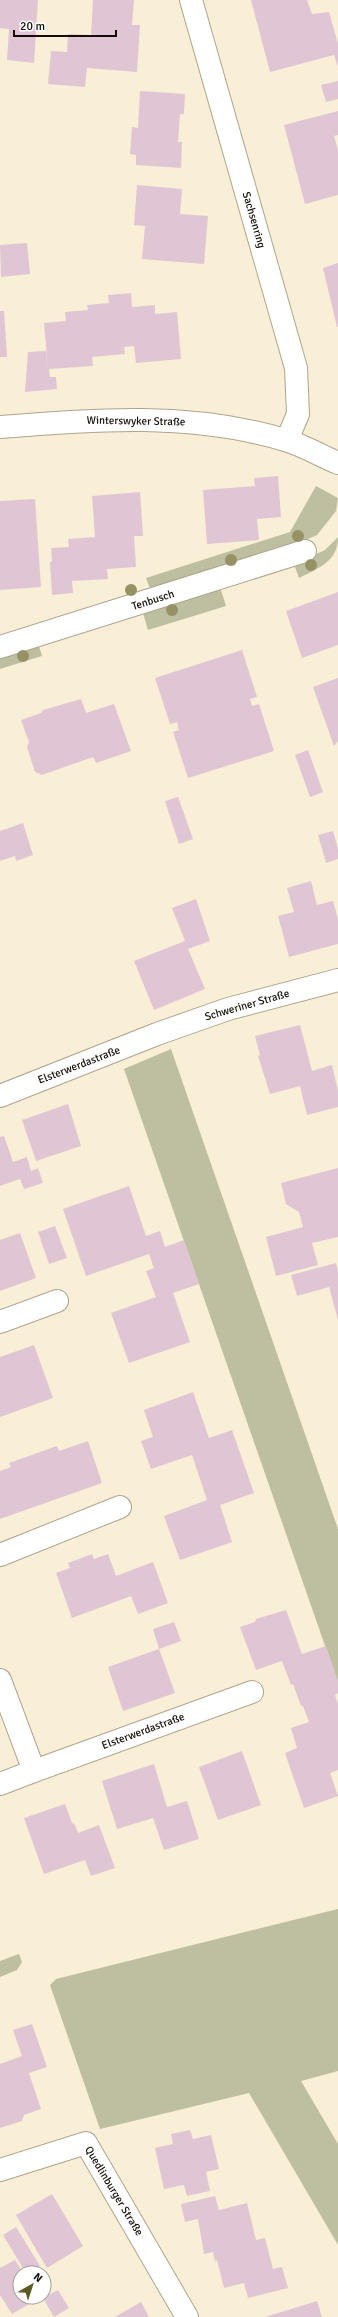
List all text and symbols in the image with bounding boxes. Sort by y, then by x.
scale bar [14,12,116,38]
text: 20 m [20,19,45,34]
street label: Sachsenring [240,190,268,250]
street label: Winterswyker Straße [87,414,185,428]
street label: Tenbusch [130,587,176,613]
street label: Schweriner Straße [203,987,291,1023]
street label: Elsterwerdastraße [36,1043,122,1087]
street label: Elsterwerdastraße [100,1710,186,1752]
street label: Quedlinburger Straße [82,2144,146,2238]
north arrow [12,2265,52,2305]
text: N [31,2270,45,2285]

